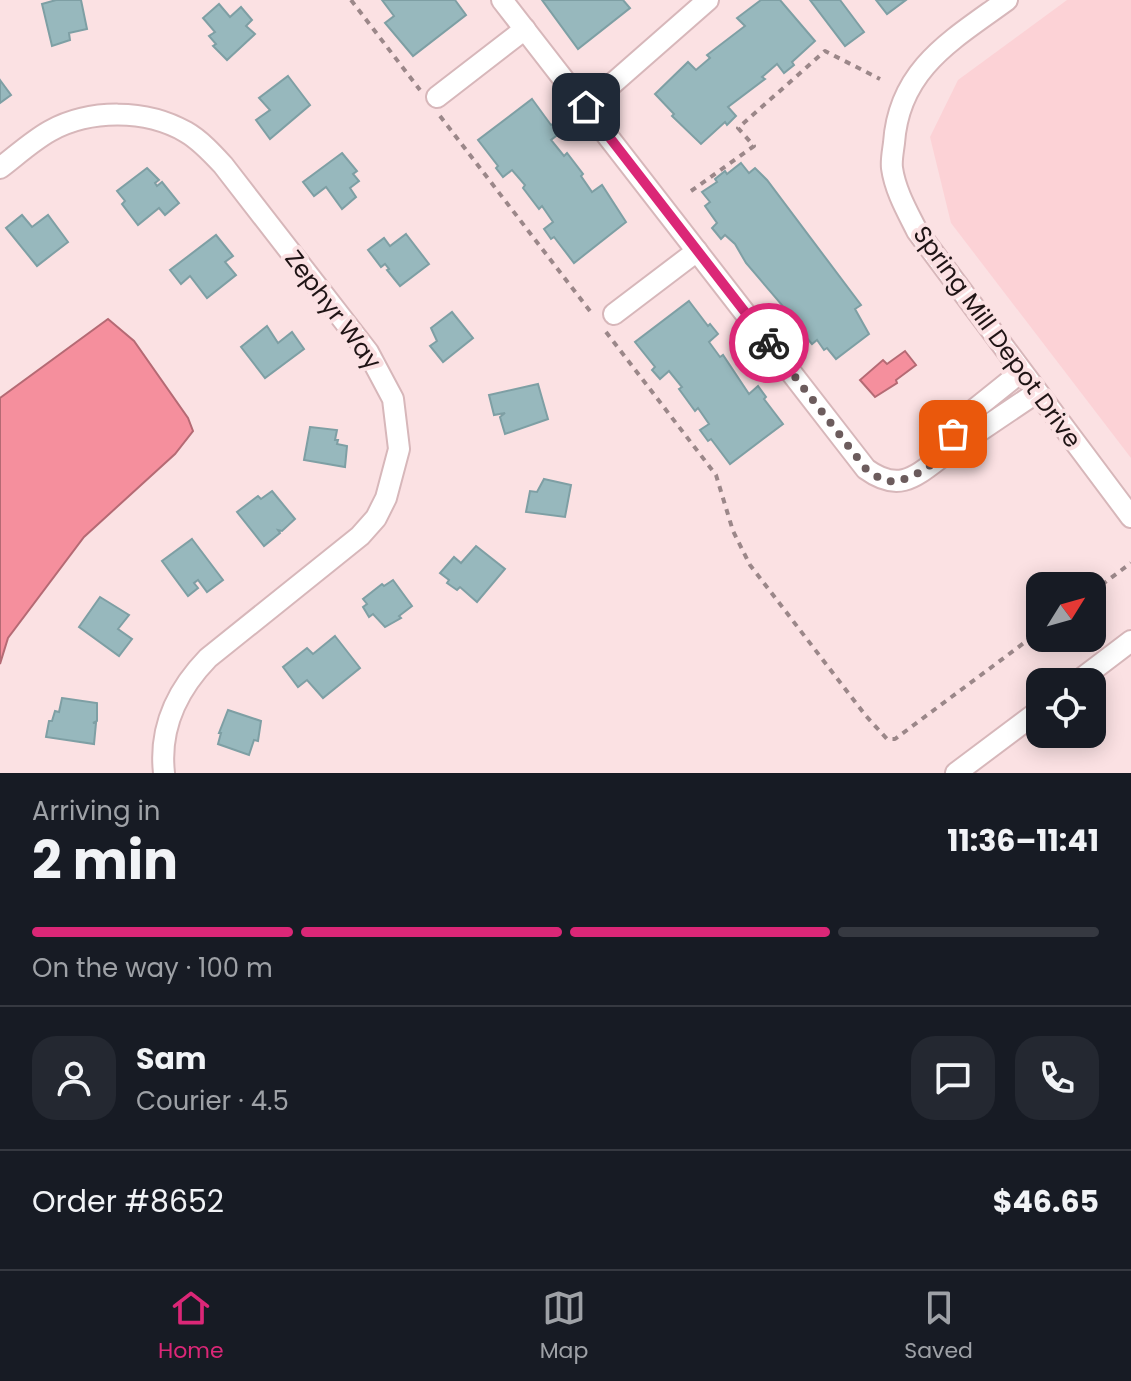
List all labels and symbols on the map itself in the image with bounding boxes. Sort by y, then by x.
pin [552,73,620,141]
street label: Spring Mill Depot Drive [906,219,1089,454]
street label: Zephyr Way [278,243,389,377]
courier [729,303,809,383]
pin [919,400,987,468]
north arrow [1026,572,1106,652]

